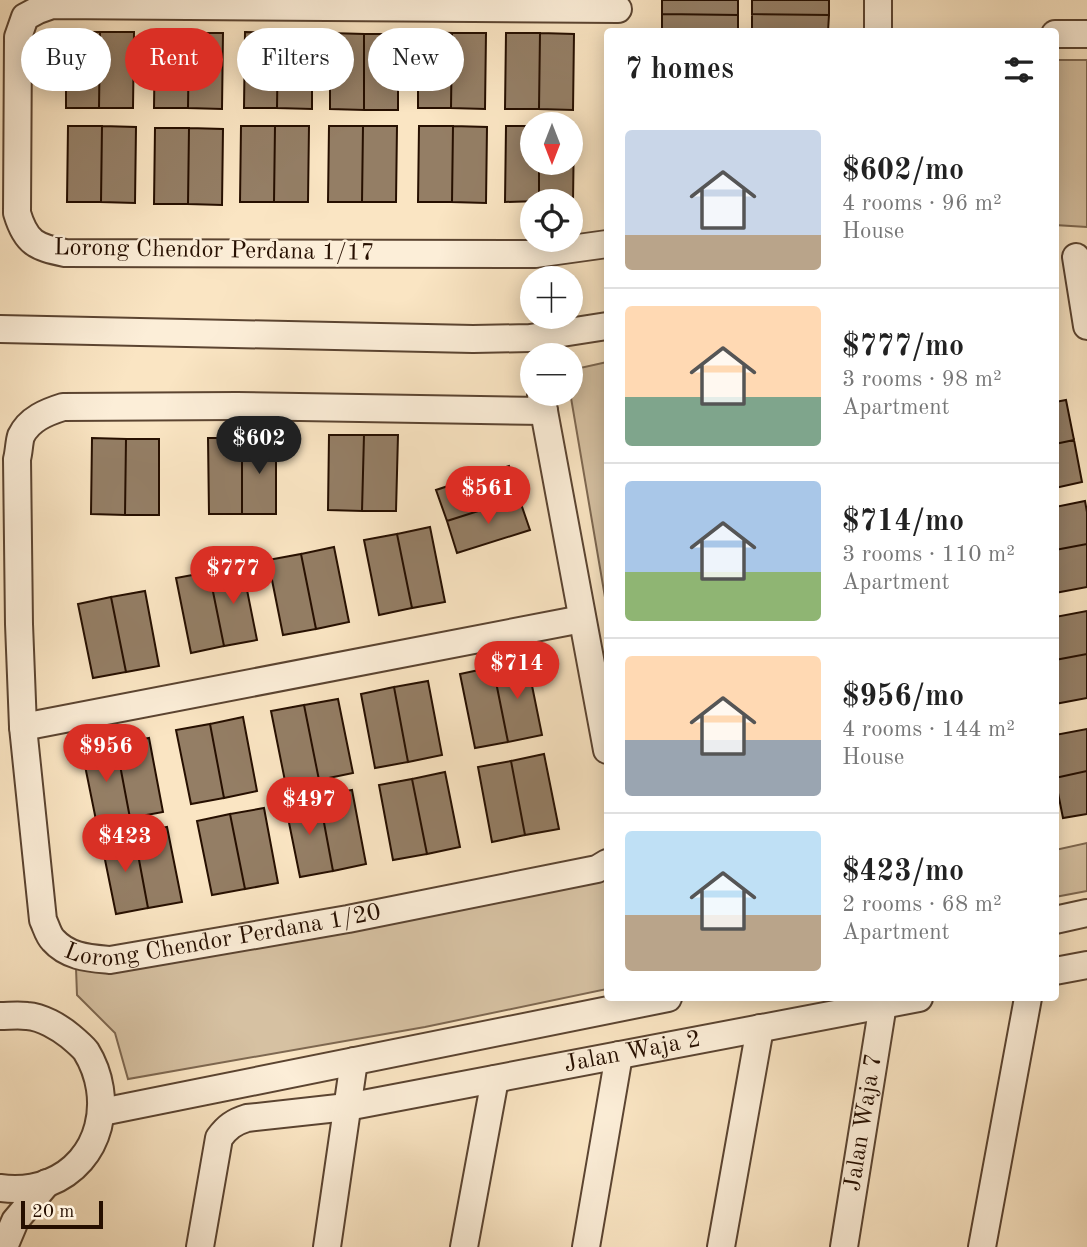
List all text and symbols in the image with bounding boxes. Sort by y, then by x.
chip: Buy [21,28,111,91]
chip: Rent [125,28,223,91]
chip: Filters [237,28,354,91]
chip: New [368,28,464,91]
icon: filters [1000,51,1038,89]
text: 7 homes [625,55,734,85]
north arrow [520,112,583,175]
map controls [520,112,583,406]
text: $602/mo [842,156,964,186]
icon: home [681,158,765,242]
button: locate [520,189,583,252]
text: 4 rooms · 96 m² [842,192,1002,215]
text: House [842,220,904,243]
street label: Lorong Chendor Perdana 1/17 [53,236,375,266]
button: + [520,266,583,329]
text: $777/mo [842,332,964,362]
icon: home [681,334,765,418]
button: − [520,343,583,406]
text: 3 rooms · 98 m² [842,368,1002,391]
text: Apartment [842,396,950,419]
pin: $602 [218,416,300,476]
text: $602 [232,427,286,450]
pin: $561 [447,466,529,526]
text: $561 [461,477,515,500]
text: $714/mo [842,507,964,537]
icon: home [681,509,765,593]
text: 3 rooms · 110 m² [842,543,1015,566]
pin: $777 [192,546,274,606]
text: $777 [206,557,260,580]
text: Apartment [842,571,950,594]
pin: $714 [476,642,558,701]
text: $714 [490,652,544,675]
text: $956/mo [842,682,964,712]
icon: home [681,684,765,768]
text: 4 rooms · 144 m² [842,718,1015,741]
pin: $956 [65,724,147,784]
text: $956 [79,735,133,758]
text: House [842,746,904,769]
pin: $497 [268,778,350,837]
text: $497 [282,788,336,811]
pin: $423 [84,814,166,874]
text: $423 [98,825,152,848]
text: $423/mo [842,857,964,887]
icon: home [681,859,765,943]
text: 2 rooms · 68 m² [842,893,1002,916]
street label: Lorong Chendor Perdana 1/20 [61,901,383,972]
text: Apartment [842,921,950,944]
street label: Jalan Waja 2 [562,1028,703,1077]
street label: Jalan Waja 7 [841,1052,887,1193]
scale bar [21,1198,103,1230]
text: 20 m [32,1203,74,1222]

